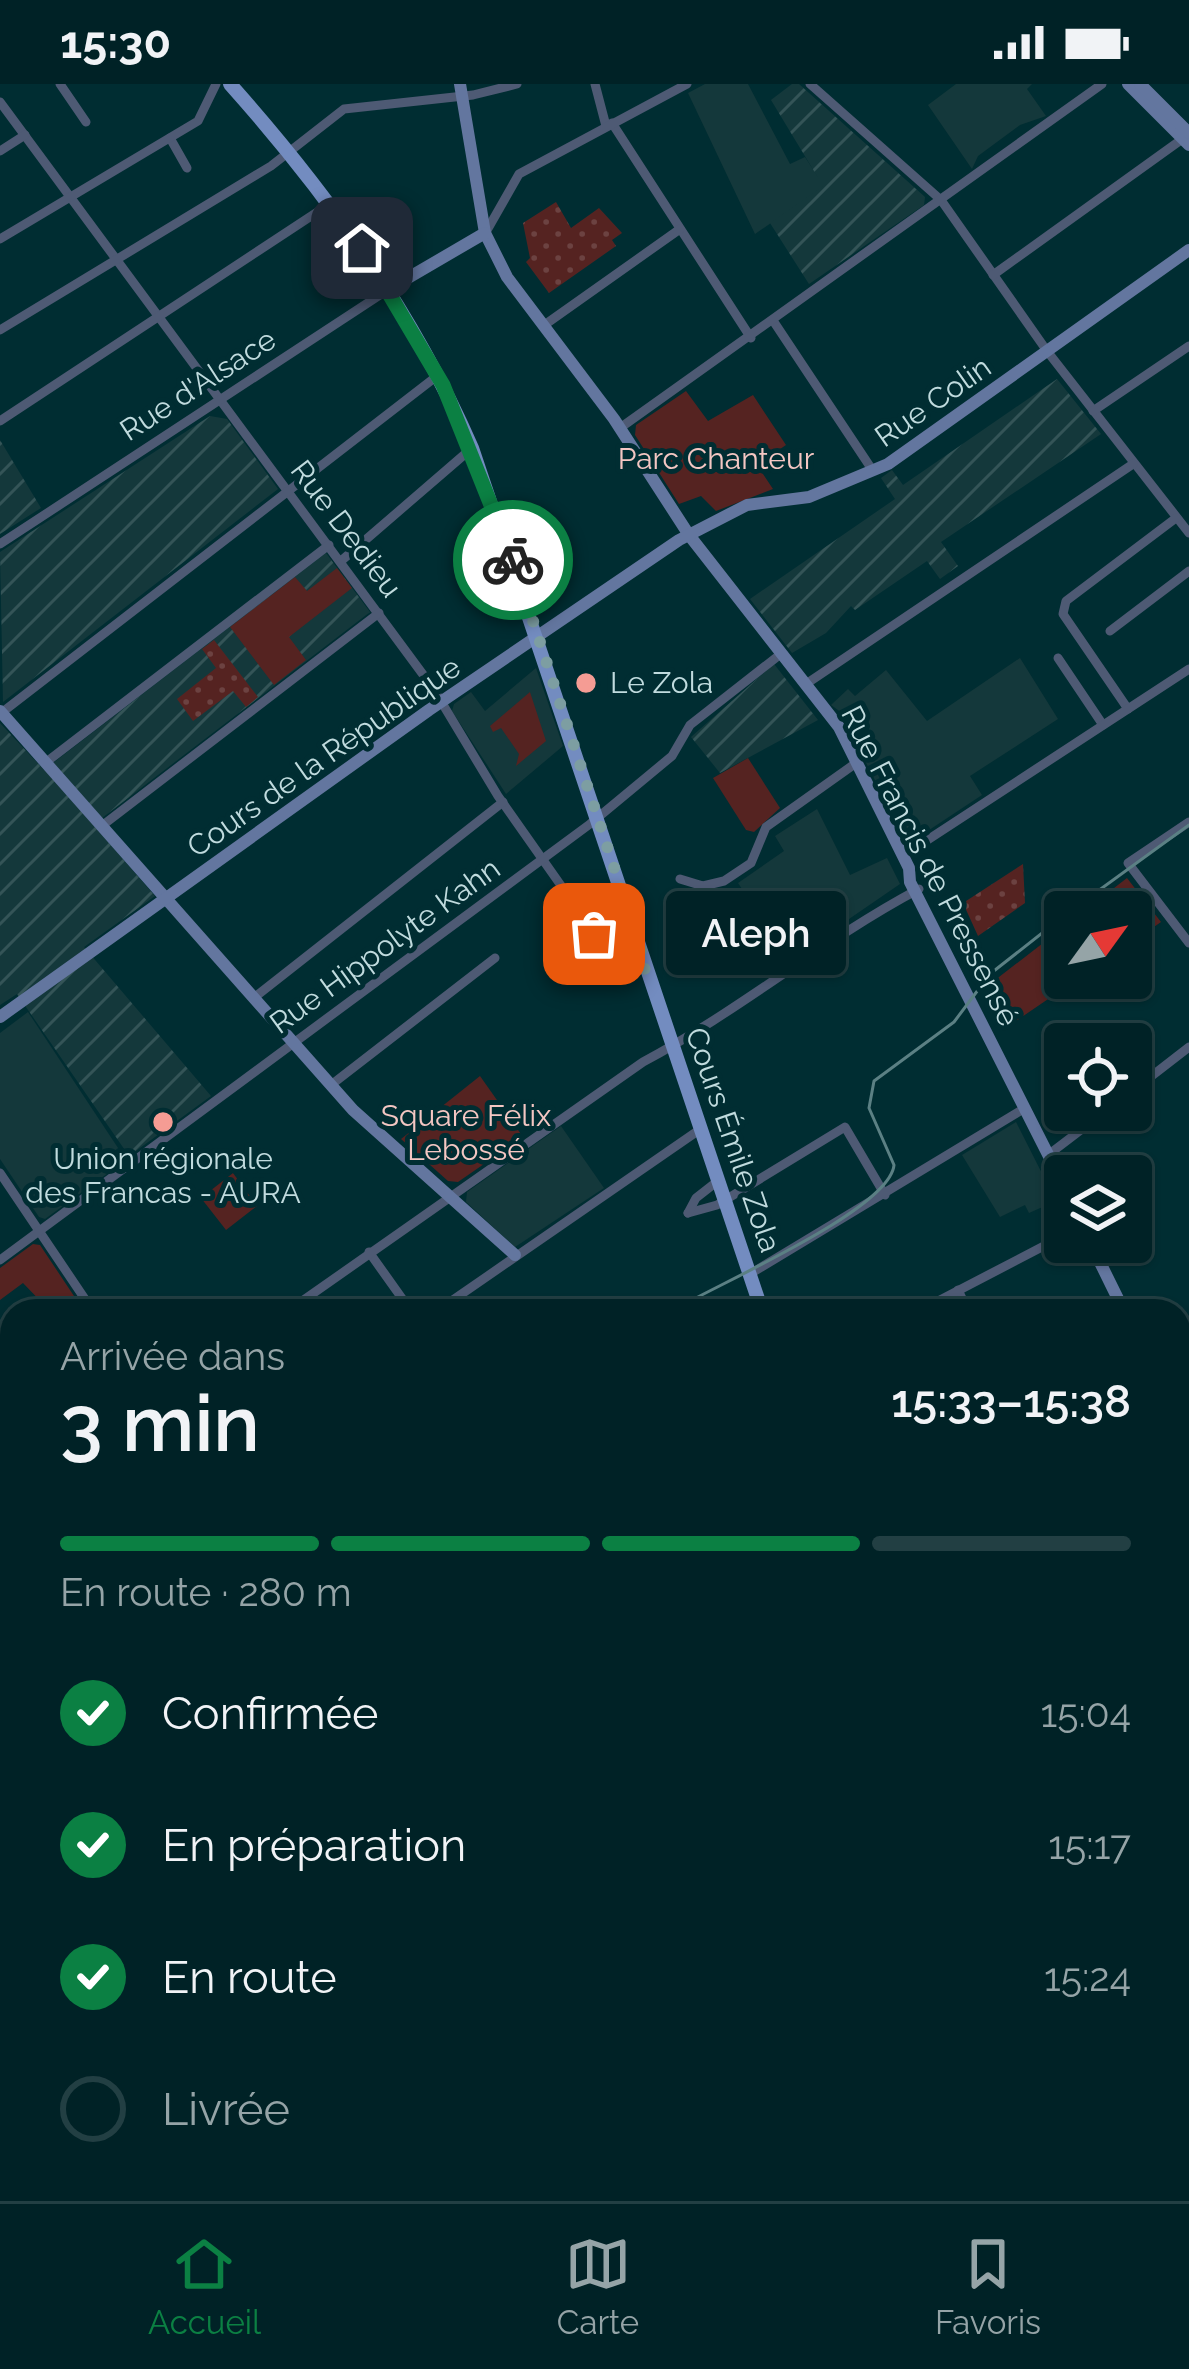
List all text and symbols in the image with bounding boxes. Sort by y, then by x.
text: 15:30 [60,16,171,69]
pin [311,197,413,299]
icon: home [329,215,395,281]
street label: Rue d'Alsace [113,321,282,448]
street label: Rue Colin [868,349,997,454]
park label: Parc Chanteur [618,441,815,476]
street label: Rue Dedieu [284,453,409,604]
courier [453,500,573,620]
icon: bike [480,527,546,593]
street label: Cours de la République [180,649,467,864]
place label: Le Zola [610,665,713,700]
marker: Le Zola [573,670,599,696]
street label: Rue Francis de Pressensé [834,700,1027,1032]
street label: Rue Hippolyte Kahn [263,850,506,1041]
pin [543,883,645,985]
north arrow [1044,891,1152,999]
map controls [1044,891,1152,1263]
callout: Aleph [666,892,846,976]
icon: bag [561,901,627,967]
text: Aleph [702,910,811,956]
street label: Cours Émile Zola [679,1023,788,1257]
button: locate [1044,1023,1152,1131]
park label: Square Félix Lebossé [381,1098,551,1167]
marker: Union régionale des Francas - AURA [150,1109,176,1135]
place label: Union régionale des Francas - AURA [25,1141,301,1210]
button: layers [1044,1155,1152,1263]
text: Arrivée dans [60,1333,285,1379]
text: 15:33–15:38 [891,1375,1131,1428]
text: 3 min [60,1378,260,1469]
text: En route · 280 m [60,1569,352,1615]
icon: check [60,1680,126,1746]
text: Confirmée [162,1687,378,1740]
text: 15:04 [1041,1690,1131,1736]
icon: check [60,1812,126,1878]
text: En préparation [162,1819,466,1872]
text: 15:17 [1048,1822,1131,1868]
icon: check [60,1944,126,2010]
text: En route [162,1951,337,2004]
text: 15:24 [1044,1954,1131,2000]
text: Livrée [162,2083,290,2136]
tab: Accueil [148,2231,261,2342]
tab: Carte [557,2231,639,2342]
tab: Favoris [935,2231,1041,2342]

